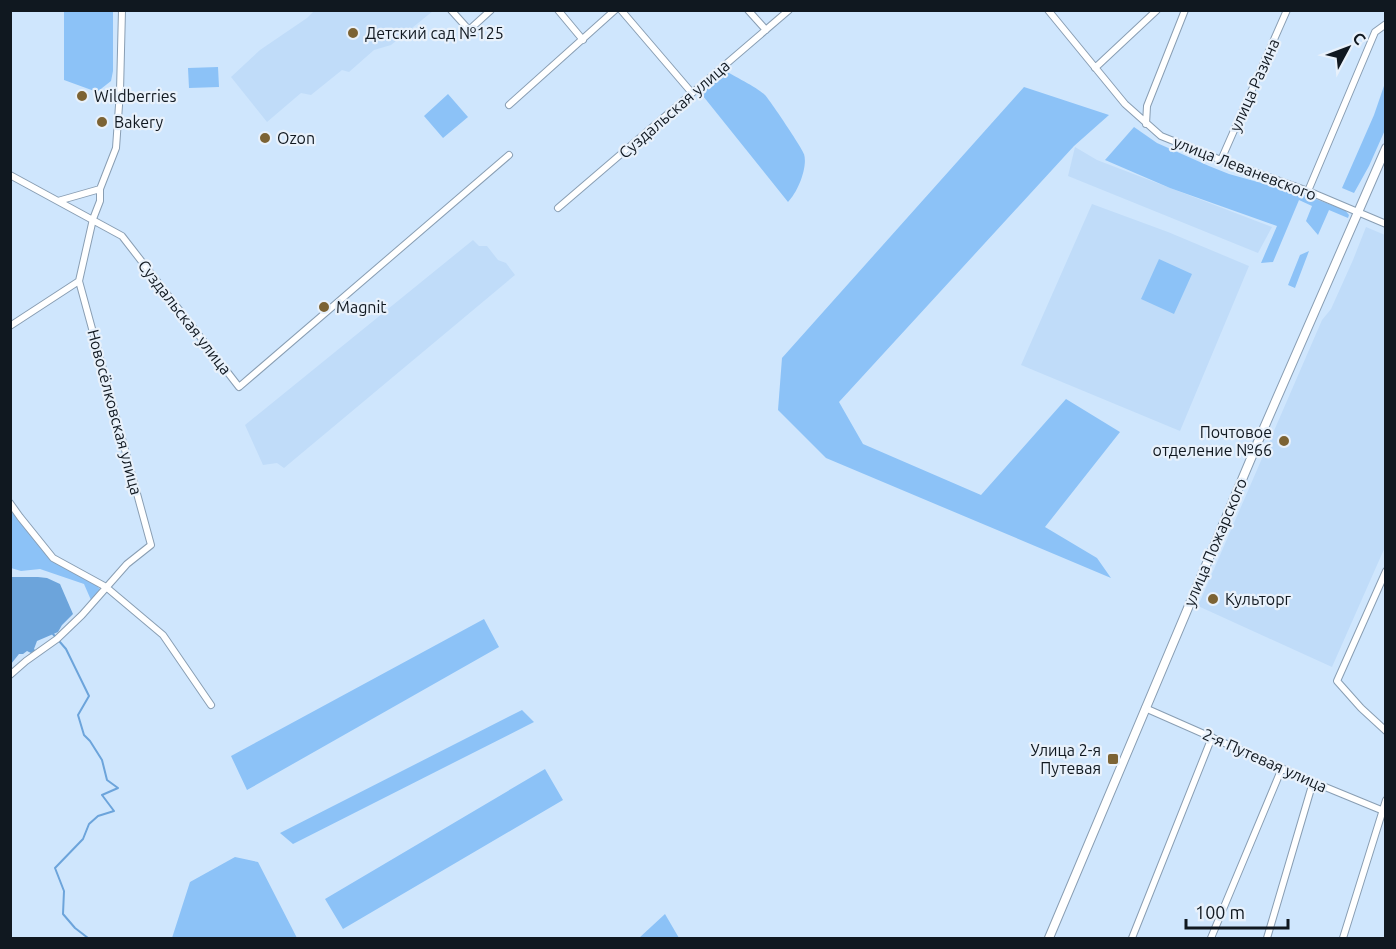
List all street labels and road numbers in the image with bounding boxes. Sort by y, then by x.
street label: улица Разина [1225,36,1283,134]
street label: Суздальская улица [615,56,733,162]
street label: улица Леваневского [1171,132,1319,204]
street label: Суздальская улица [135,256,235,378]
street label: Новосёлковская улица [84,327,146,497]
street label: улица Пожарского [1180,475,1250,609]
street label: 2-я Путевая улица [1200,725,1330,795]

